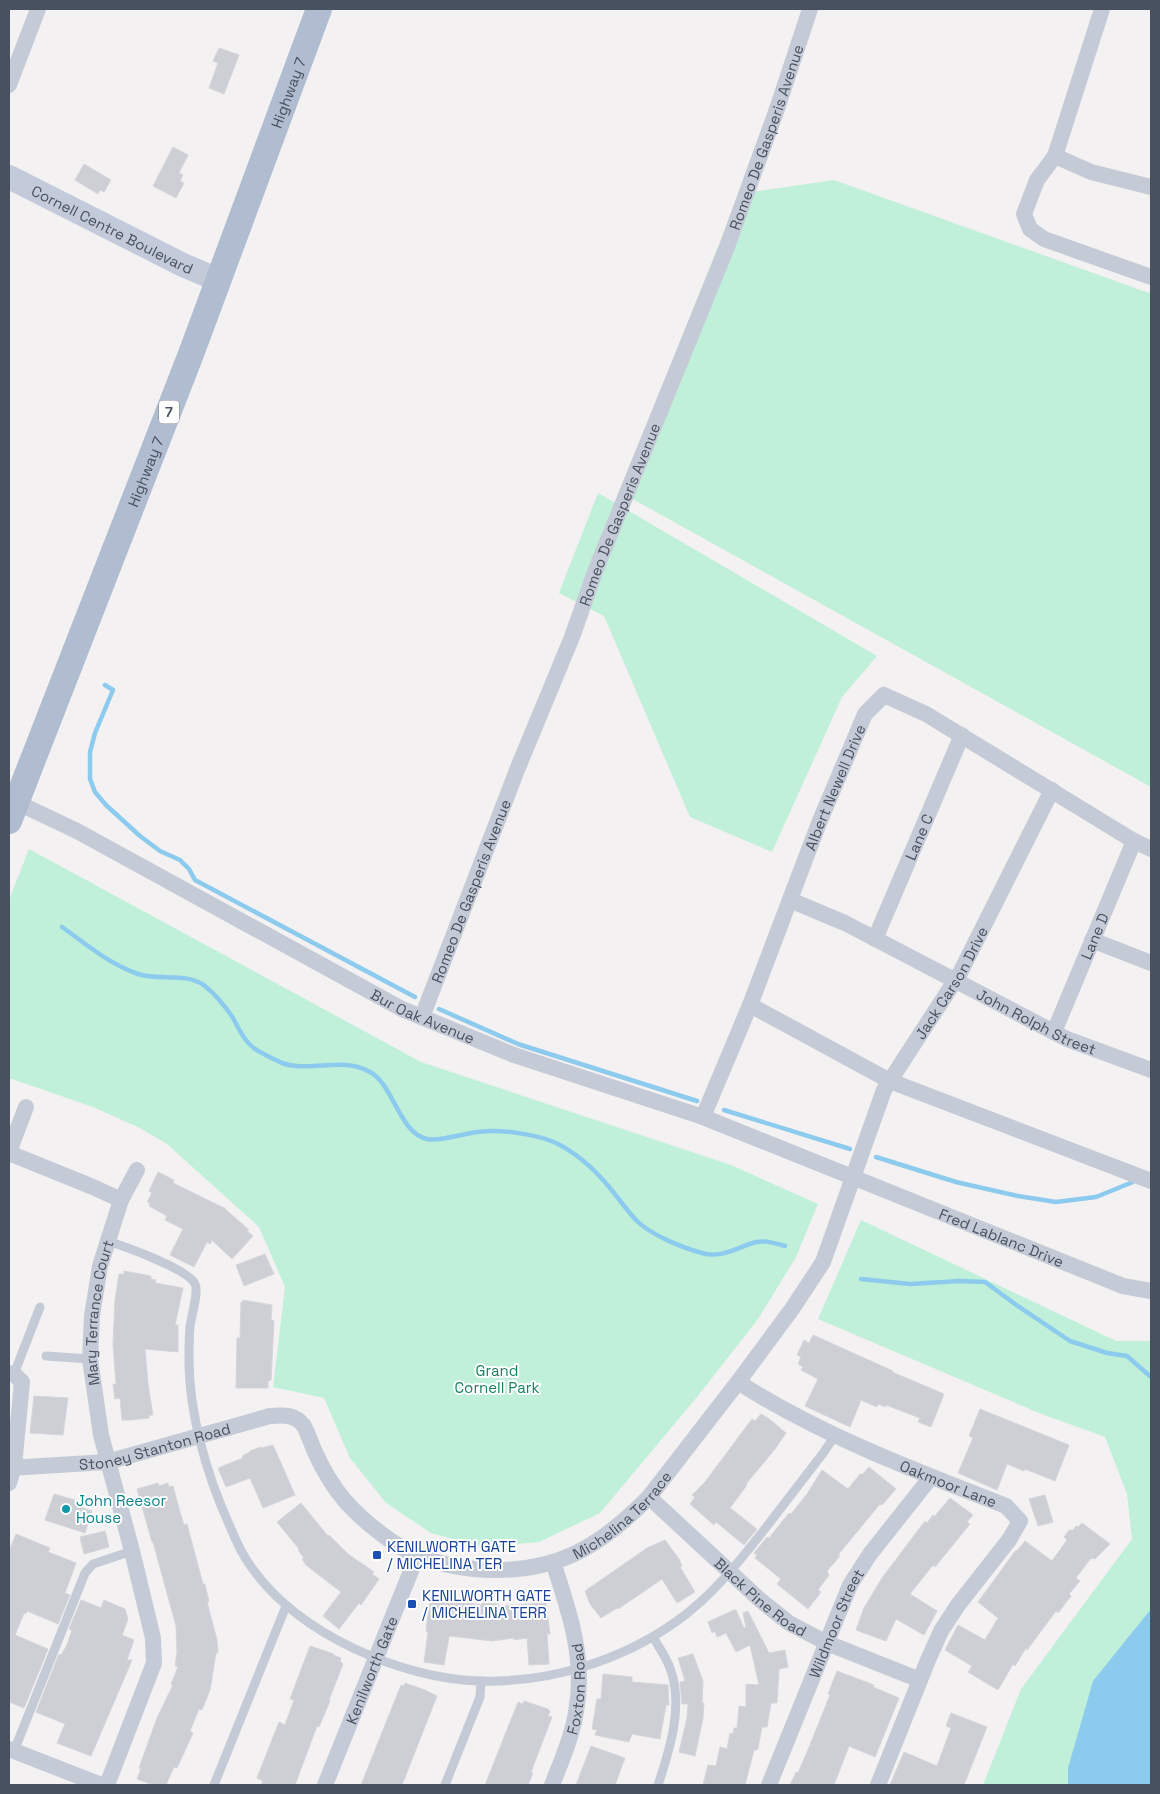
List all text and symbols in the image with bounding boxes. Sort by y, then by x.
street label: Romeo De Gasperis Avenue [725,42,807,232]
street label: Highway 7 [266,55,310,131]
street label: Cornell Centre Boulevard [28,181,196,278]
road number: 7 [159,401,179,424]
street label: Romeo De Gasperis Avenue [574,420,664,608]
street label: Highway 7 [123,434,167,510]
street label: Albert Newell Drive [800,721,869,853]
street label: Romeo De Gasperis Avenue [427,796,514,986]
street label: Lane C [900,811,937,863]
street label: Lane D [1076,910,1112,962]
street label: Jack Carson Drive [910,923,991,1043]
street label: Bur Oak Avenue [368,984,478,1047]
street label: John Rolph Street [973,984,1099,1058]
street label: Fred Lablanc Drive [937,1204,1067,1271]
street label: Mary Terrance Court [80,1237,117,1387]
park label: Grand Cornell Park [454,1361,540,1397]
street label: Stoney Stanton Road [78,1418,232,1473]
street label: Oakmoor Lane [897,1456,1000,1511]
street label: Michelina Terrace [569,1467,675,1563]
place label: John Reesor House [76,1491,166,1527]
marker: John Reesor House [60,1503,72,1515]
place label: KENILWORTH GATE / MICHELINA TER [387,1537,516,1573]
marker: KENILWORTH GATE / MICHELINA TER [371,1549,383,1561]
street label: Black Pine Road [711,1553,810,1640]
street label: Wildmoor Street [804,1565,868,1681]
place label: KENILWORTH GATE / MICHELINA TERR [422,1586,551,1622]
marker: KENILWORTH GATE / MICHELINA TERR [406,1598,418,1610]
street label: Kenilworth Gate [341,1613,401,1727]
street label: Foxton Road [562,1642,589,1737]

